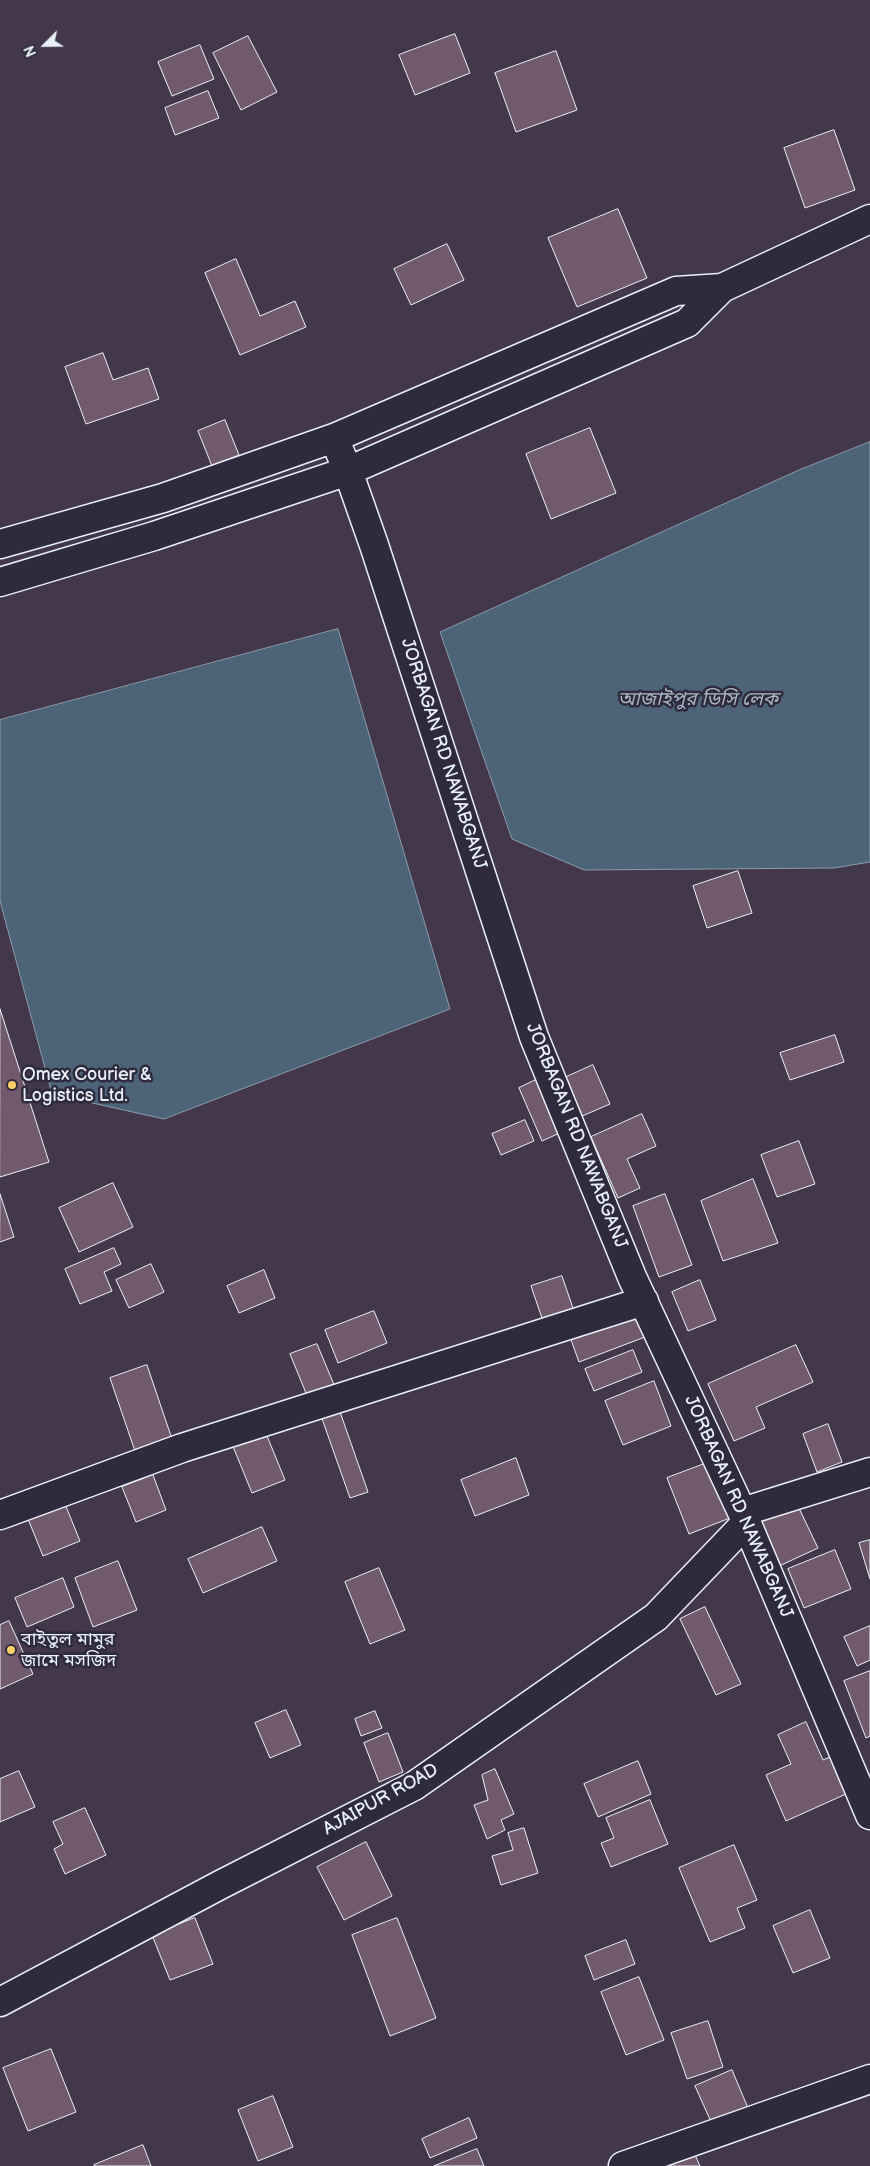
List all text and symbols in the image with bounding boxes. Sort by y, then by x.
north arrow [20,20,70,70]
text: N [21,43,41,59]
street label: JORBAGAN RD NAWABGANJ [395,636,491,872]
water label: আজাইপুর ডিসি লেক [618,689,778,711]
street label: JORBAGAN RD NAWABGANJ [521,1020,631,1252]
place label: Omex Courier & Logistics Ltd. [22,1064,152,1106]
marker: Omex Courier & Logistics Ltd. [6,1079,18,1091]
street label: JORBAGAN RD NAWABGANJ [679,1392,797,1622]
place label: বাইতুল মামুর জামে মসজিদ [21,1629,116,1672]
marker: বাইতুল মামুর জামে মসজিদ [5,1644,17,1656]
street label: AJAIPUR ROAD [320,1759,442,1841]

